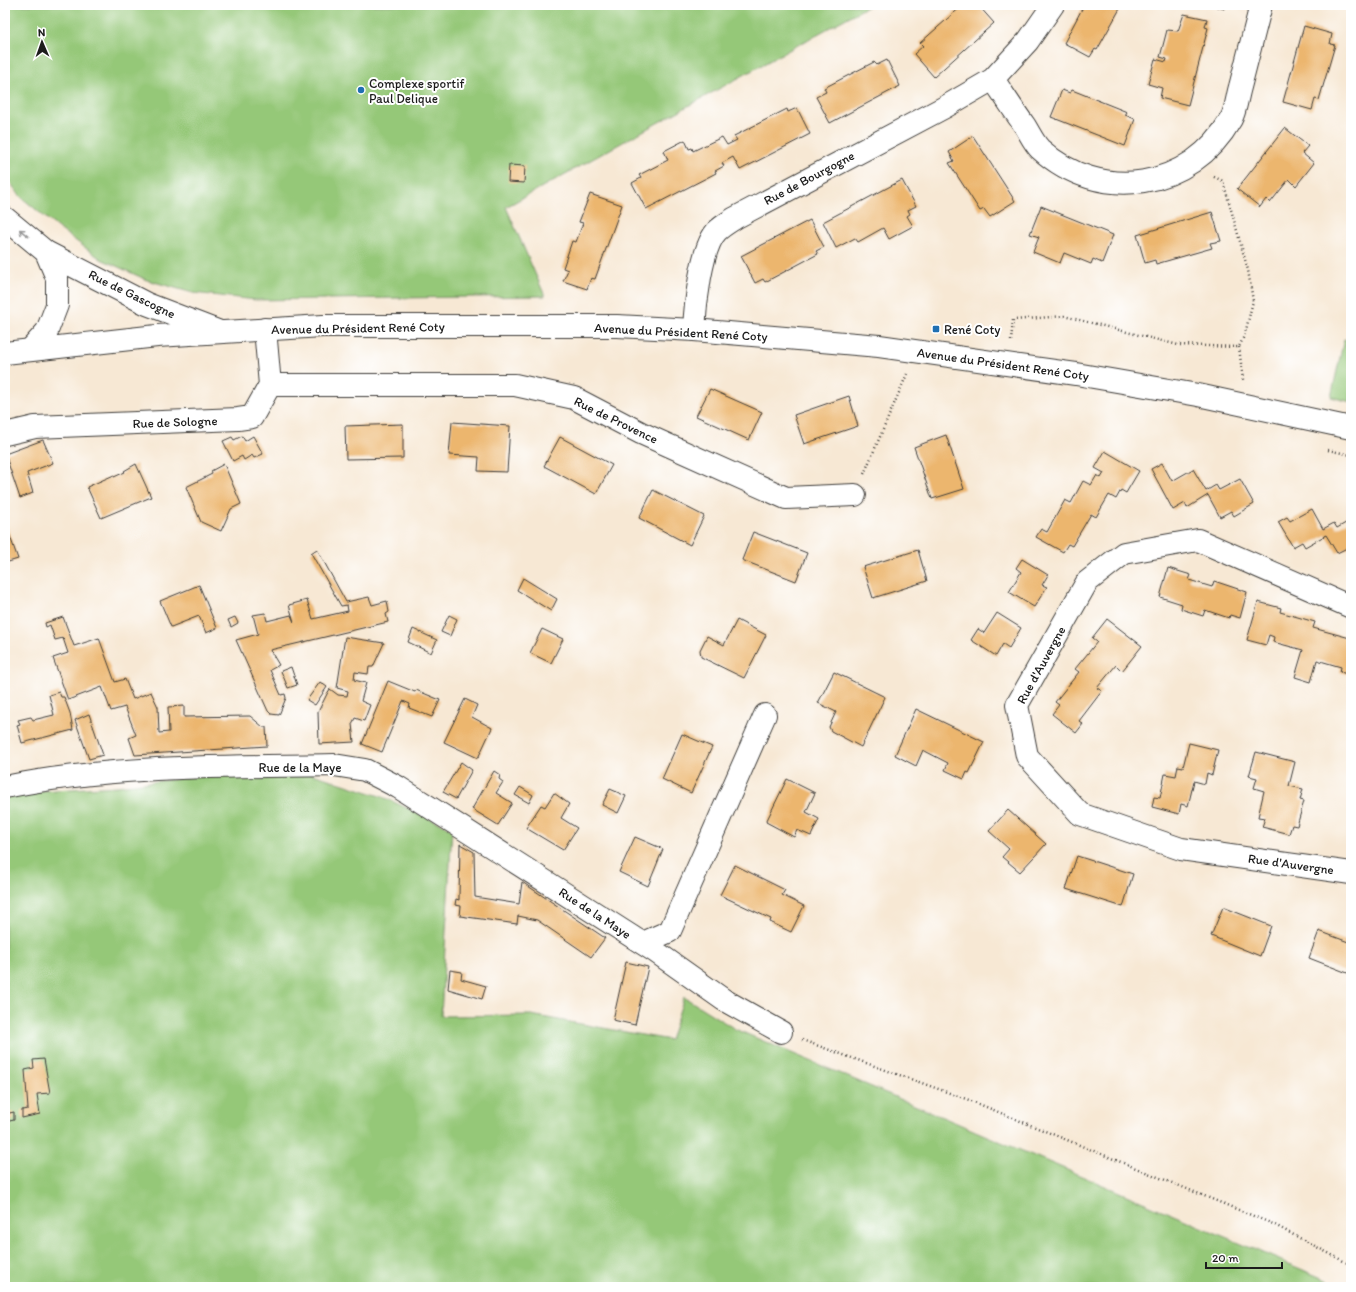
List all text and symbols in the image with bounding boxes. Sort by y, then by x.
north arrow [22,22,62,62]
text: N [38,26,46,39]
place label: Complexe sportif Paul Delique [369,76,465,106]
marker: Complexe sportif Paul Delique [356,85,366,95]
street label: Rue de Bourgogne [761,148,857,208]
one-way arrow [18,229,29,238]
street label: Rue de Gascogne [86,267,178,321]
street label: Avenue du Président René Coty [271,319,445,337]
street label: Avenue du Président René Coty [594,320,768,344]
place label: René Coty [944,322,1000,337]
marker: René Coty [931,324,941,334]
street label: Avenue du Président René Coty [916,344,1090,384]
street label: Rue de Provence [572,393,660,447]
street label: Rue de Sologne [132,413,218,431]
street label: Rue d'Auvergne [1013,624,1069,706]
street label: Rue de la Maye [259,760,341,775]
street label: Rue d'Auvergne [1247,851,1335,877]
street label: Rue de la Maye [556,884,634,942]
scale bar [1206,1244,1282,1270]
text: 20 m [1212,1251,1239,1265]

